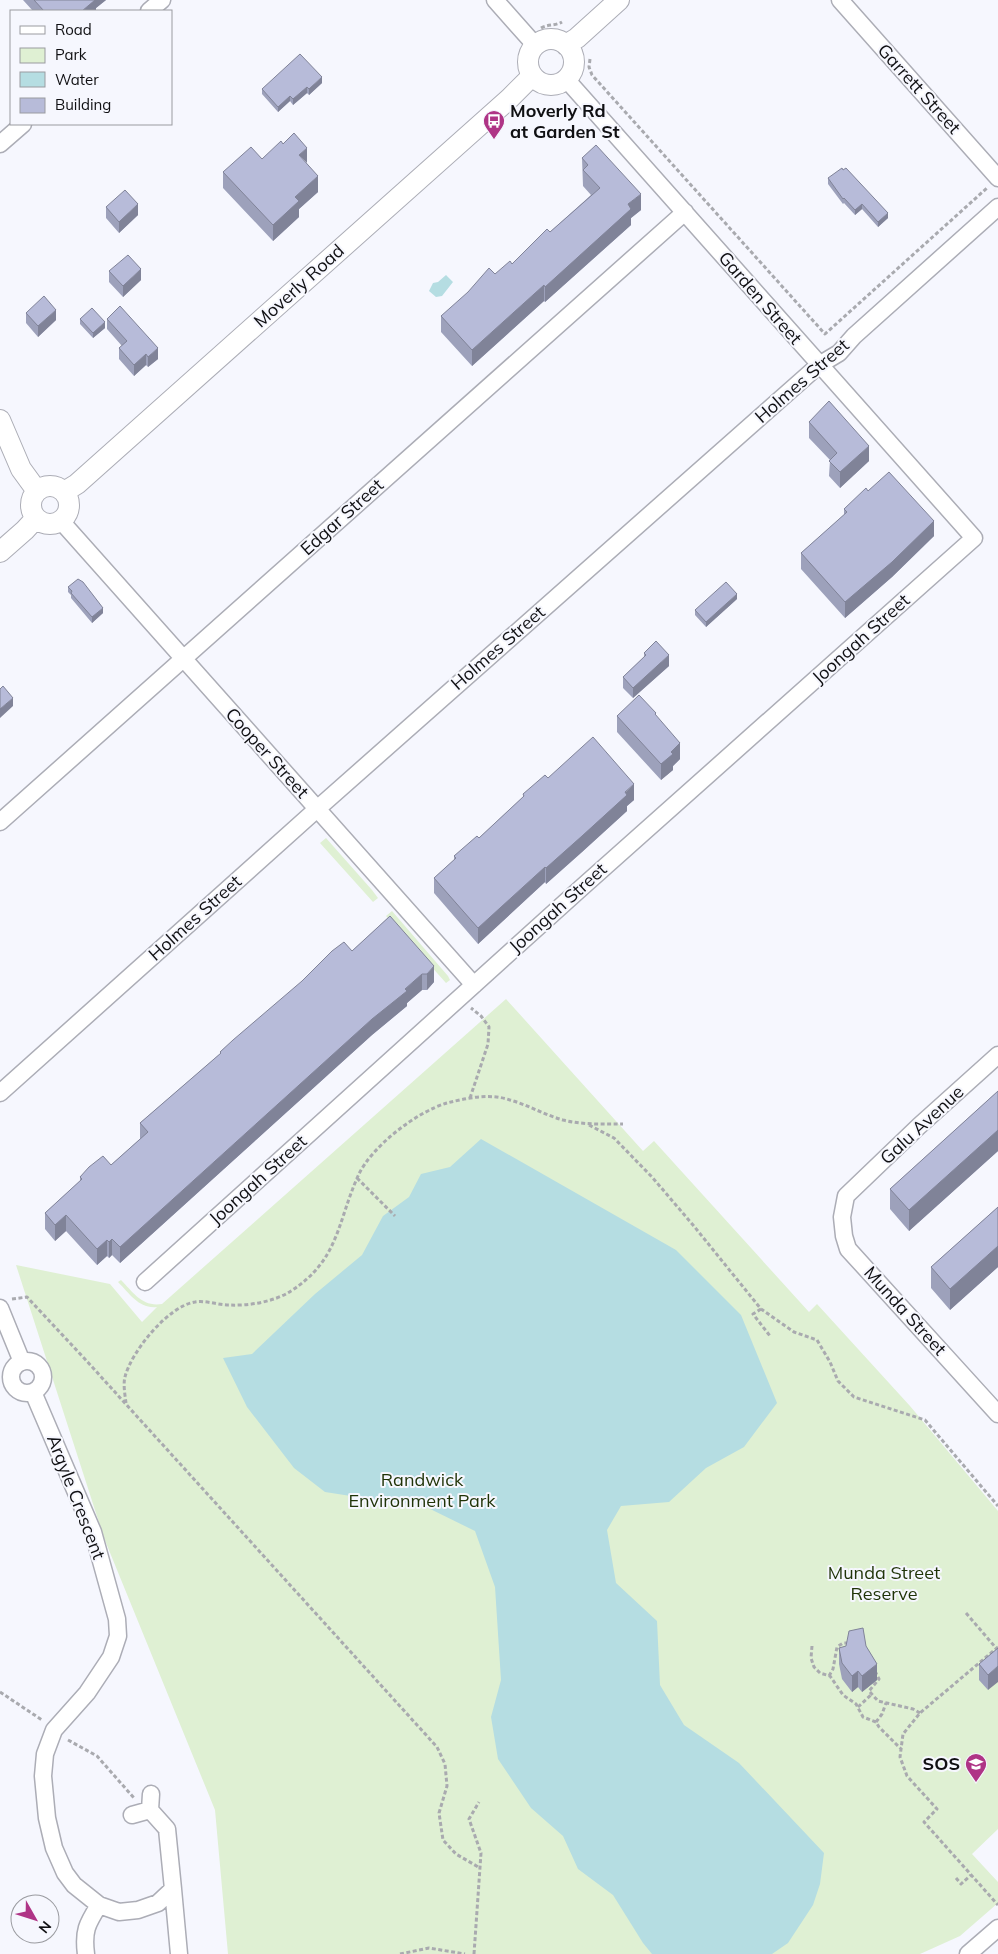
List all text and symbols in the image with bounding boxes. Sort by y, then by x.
legend [10,10,172,125]
text: Road [55,20,92,39]
street label: Garrett Street [873,39,966,139]
text: Park [55,45,87,64]
text: Water [55,70,99,89]
text: Building [55,95,111,114]
place label: Moverly Rd at Garden St [510,99,620,143]
bus stop icon: Moverly Rd at Garden St [482,109,506,140]
street label: Moverly Road [249,239,349,332]
street label: Garden Street [714,246,807,349]
street label: Holmes Street [750,333,854,428]
street label: Edgar Street [295,473,388,560]
street label: Joongah Street [807,589,914,689]
street label: Holmes Street [446,600,550,695]
street label: Cooper Street [221,703,314,803]
street label: Joongah Street [504,858,611,958]
street label: Holmes Street [143,870,246,965]
street label: Galu Avenue [875,1080,968,1169]
street label: Joongah Street [204,1130,311,1230]
street label: Munda Street [859,1261,952,1360]
street label: Argyle Crescent [42,1431,111,1562]
park label: Randwick Environment Park [348,1468,496,1512]
park label: Munda Street Reserve [828,1561,940,1605]
place label: SOS [923,1752,960,1775]
school or university icon: SOS [964,1752,988,1783]
north arrow [10,1894,60,1944]
text: N [35,1917,55,1937]

